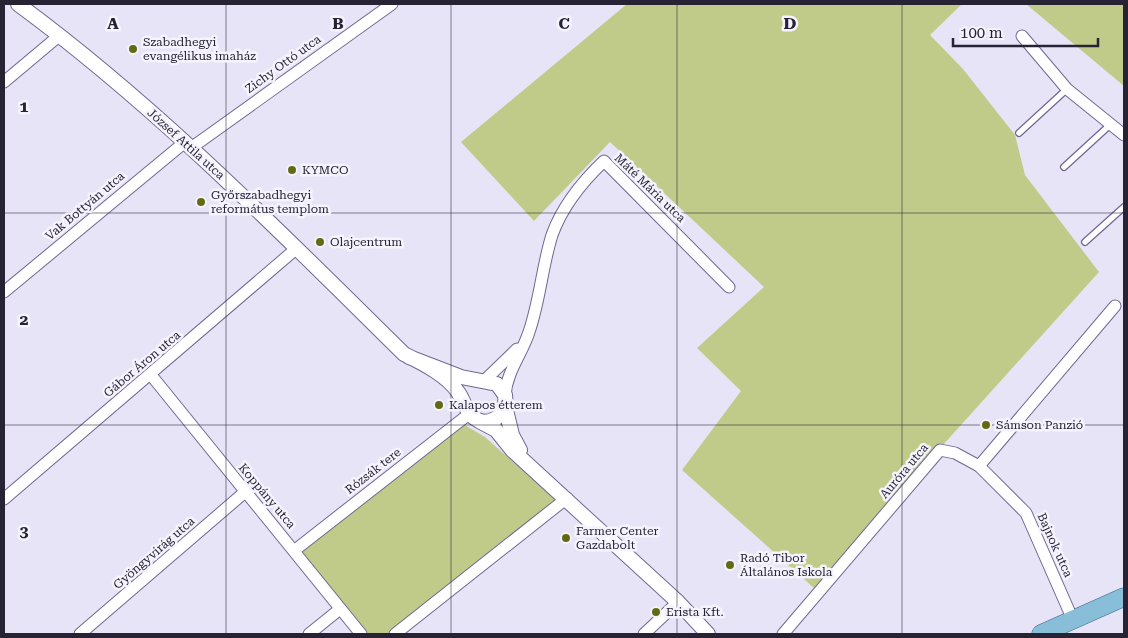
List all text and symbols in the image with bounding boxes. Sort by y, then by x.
text: A [107,14,119,33]
text: B [332,14,344,33]
text: C [558,14,570,33]
text: D [784,14,797,33]
scale bar [953,15,1098,47]
text: 100 m [960,24,1003,42]
street label: Zichy Ottó utca [243,32,324,96]
place label: Szabadhegyi evangélikus imaház [143,35,256,63]
marker: Szabadhegyi evangélikus imaház [127,43,139,55]
text: 1 [20,97,29,116]
street label: József Attila utca [145,106,228,183]
street label: Máté Mária utca [612,151,689,226]
place label: KYMCO [302,163,348,177]
marker: KYMCO [286,164,298,176]
street label: Vak Bottyán utca [43,169,128,243]
place label: Győrszabadhegyi református templom [211,188,329,216]
marker: Győrszabadhegyi református templom [195,196,207,208]
place label: Olajcentrum [330,235,402,249]
marker: Olajcentrum [314,236,326,248]
text: 2 [20,310,29,329]
street label: Gábor Áron utca [101,328,183,400]
place label: Kalapos étterem [449,398,543,412]
marker: Kalapos étterem [433,399,445,411]
place label: Sámson Panzió [996,418,1083,432]
marker: Sámson Panzió [980,419,992,431]
street label: Auróra utca [877,440,931,501]
street label: Rózsák tere [343,445,404,497]
street label: Koppány utca [236,461,299,532]
street label: Bajnok utca [1035,511,1076,580]
street label: Gyöngyvirág utca [111,514,198,592]
text: 3 [20,522,29,541]
place label: Farmer Center Gazdabolt [576,524,658,552]
marker: Farmer Center Gazdabolt [560,532,572,544]
place label: Radó Tibor Általános Iskola [740,551,833,579]
marker: Radó Tibor Általános Iskola [724,559,736,571]
place label: Erista Kft. [666,605,724,619]
marker: Erista Kft. [650,606,662,618]

